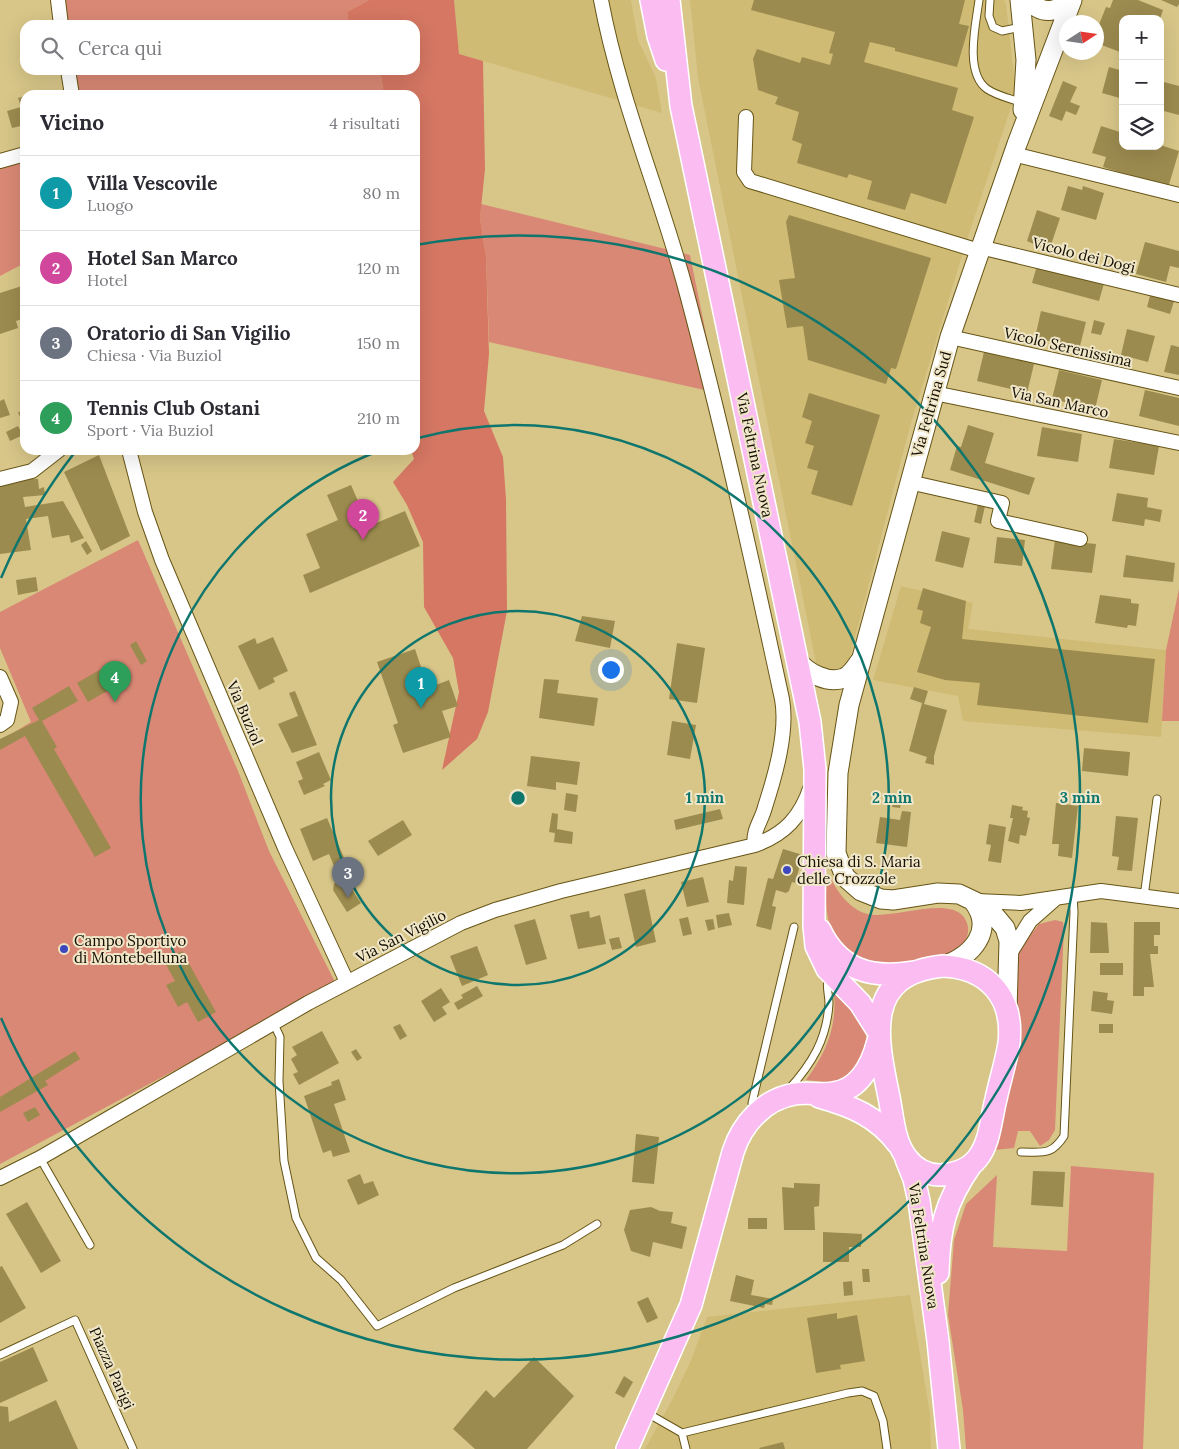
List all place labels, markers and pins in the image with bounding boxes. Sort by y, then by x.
pin: 2 [347,499,379,540]
pin: 4 [99,661,131,702]
pin: 1 [405,667,437,708]
centre of rings [509,789,527,807]
place label: Chiesa di S. Maria delle Crozzole [797,852,921,888]
pin: 3 [332,857,364,898]
marker: Chiesa di S. Maria delle Crozzole [781,864,793,876]
place label: Campo Sportivo di Montebelluna [74,931,188,967]
marker: Campo Sportivo di Montebelluna [58,943,70,955]

